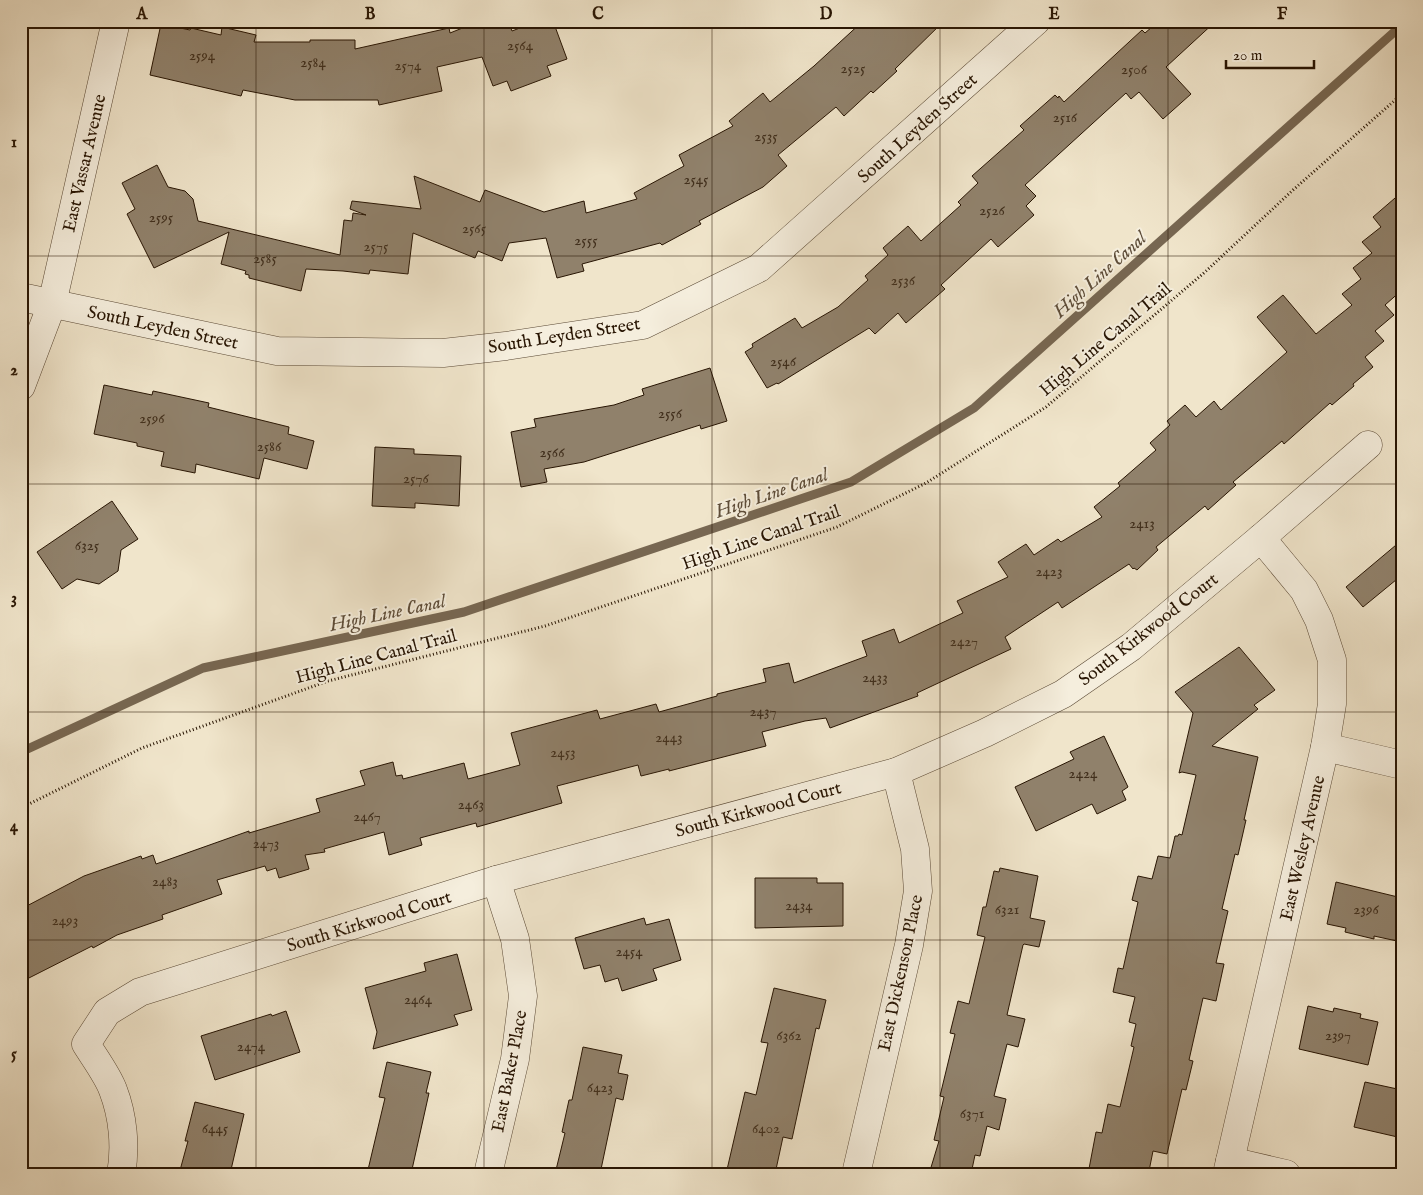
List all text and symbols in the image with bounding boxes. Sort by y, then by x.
text: A [136,5,149,25]
text: B [365,5,376,25]
text: C [592,5,604,25]
text: D [820,5,833,25]
text: E [1048,5,1060,25]
text: F [1277,5,1288,25]
house number: 2564 [507,36,534,55]
scale bar [1226,38,1313,70]
house number: 2594 [189,46,216,65]
text: 20 m [1233,46,1263,65]
house number: 2584 [300,53,326,72]
house number: 2574 [395,56,422,75]
house number: 2525 [841,59,866,78]
house number: 2506 [1121,60,1148,79]
street label: South Leyden Street [853,69,983,189]
street label: East Vassar Avenue [58,92,113,235]
house number: 2516 [1053,108,1078,127]
house number: 2535 [754,127,778,146]
text: 1 [11,133,17,153]
house number: 2545 [683,170,709,189]
house number: 2526 [979,201,1006,220]
house number: 2595 [149,208,174,227]
house number: 2565 [462,219,487,238]
water label: High Line Canal [1048,226,1153,324]
house number: 2555 [574,231,598,250]
house number: 2575 [364,237,389,256]
house number: 2585 [253,249,277,268]
house number: 2536 [891,271,916,290]
street label: High Line Canal Trail [1035,278,1177,402]
street label: South Leyden Street [85,301,240,356]
street label: South Leyden Street [487,313,642,360]
house number: 2546 [770,352,797,371]
text: 2 [10,361,18,381]
house number: 2556 [658,404,683,423]
house number: 2596 [139,409,165,428]
house number: 2586 [257,437,282,456]
house number: 2566 [539,443,565,462]
water label: High Line Canal [711,463,833,525]
house number: 2576 [403,469,430,488]
street label: High Line Canal Trail [679,501,844,576]
house number: 2413 [1129,514,1155,533]
house number: 6325 [75,536,100,555]
house number: 2423 [1035,562,1063,581]
street label: South Kirkwood Court [1074,568,1223,692]
text: 3 [11,589,17,609]
water label: High Line Canal [326,590,449,638]
street label: High Line Canal Trail [293,625,459,690]
house number: 2427 [950,632,978,651]
house number: 2433 [862,668,888,687]
house number: 2437 [749,702,777,721]
house number: 2443 [655,728,683,747]
house number: 2453 [550,743,576,762]
house number: 2424 [1069,764,1098,783]
street label: East Wesley Avenue [1276,773,1331,923]
street label: South Kirkwood Court [673,777,844,844]
house number: 2463 [458,795,484,814]
house number: 2467 [353,807,381,826]
text: 4 [10,817,19,837]
house number: 2473 [253,834,279,853]
house number: 2483 [152,872,178,891]
street label: South Kirkwood Court [284,886,455,958]
street label: East Dickenson Place [874,893,929,1054]
house number: 2434 [785,896,813,915]
house number: 6321 [995,900,1019,919]
house number: 2396 [1353,900,1379,919]
house number: 2493 [52,911,78,930]
house number: 2454 [615,942,643,961]
house number: 2464 [404,990,433,1009]
street label: East Baker Place [487,1008,534,1134]
house number: 6362 [776,1026,802,1045]
house number: 2397 [1325,1026,1351,1045]
house number: 2474 [237,1037,266,1056]
text: 5 [11,1045,17,1065]
house number: 6423 [587,1078,613,1097]
house number: 6371 [960,1104,984,1123]
house number: 6445 [202,1119,229,1138]
house number: 6402 [752,1119,780,1138]

